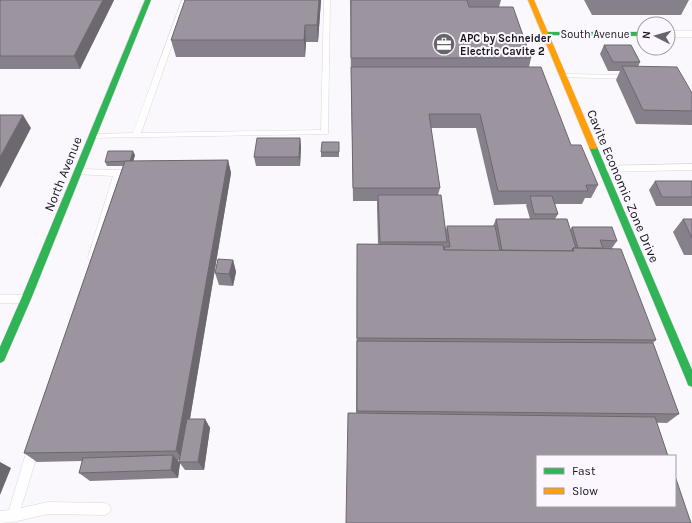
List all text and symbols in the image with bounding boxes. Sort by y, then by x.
north arrow [636,16,676,56]
street label: South Avenue [561,28,630,41]
text: N [640,30,653,40]
office icon: APC by Schneider Electric Cavite 2 [431,31,457,57]
place label: APC by Schneider Electric Cavite 2 [460,32,552,58]
street label: Cavite Economic Zone Drive [584,107,662,265]
street label: North Avenue [41,134,85,214]
legend [536,455,676,507]
text: Fast [572,464,596,478]
text: Slow [572,484,598,498]

